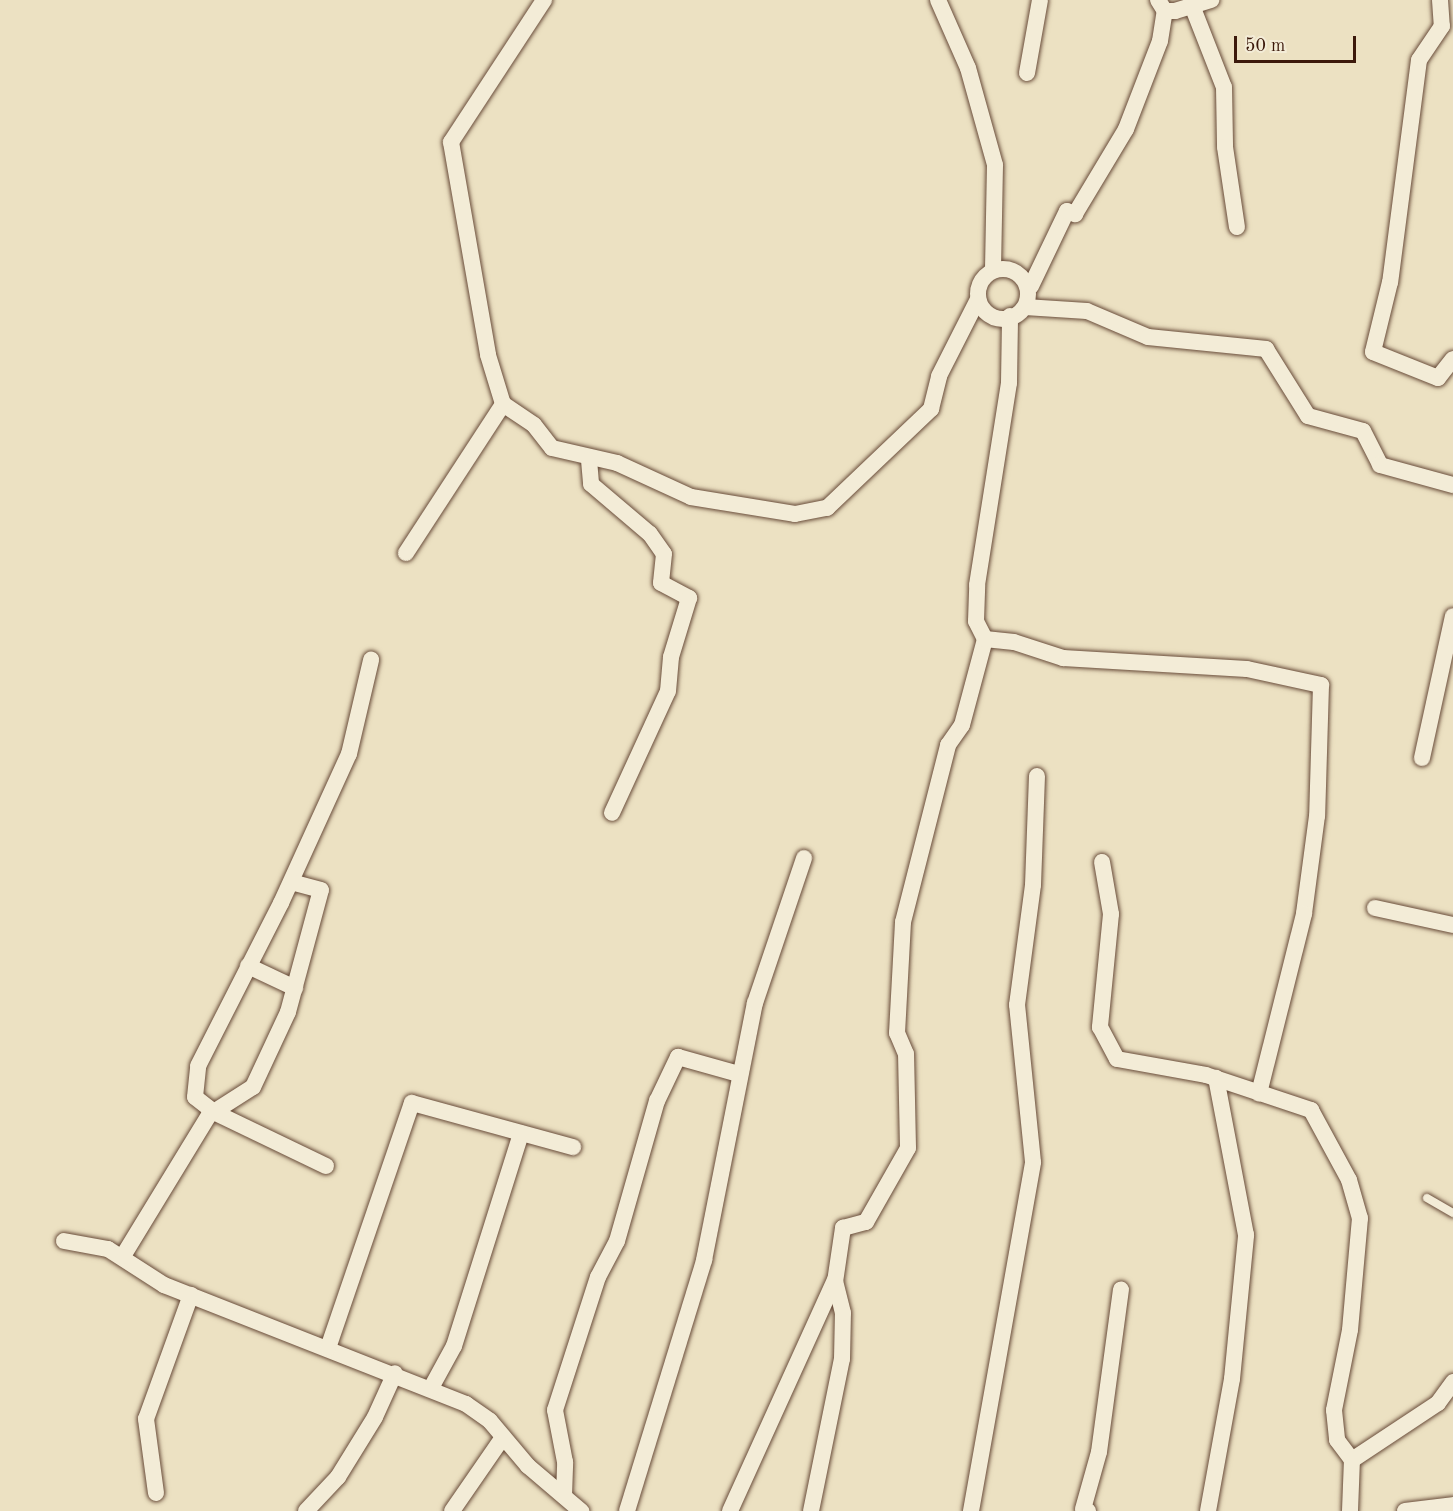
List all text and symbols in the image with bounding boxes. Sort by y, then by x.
scale bar [1237,24,1358,62]
text: 50 m [1245,37,1285,55]

